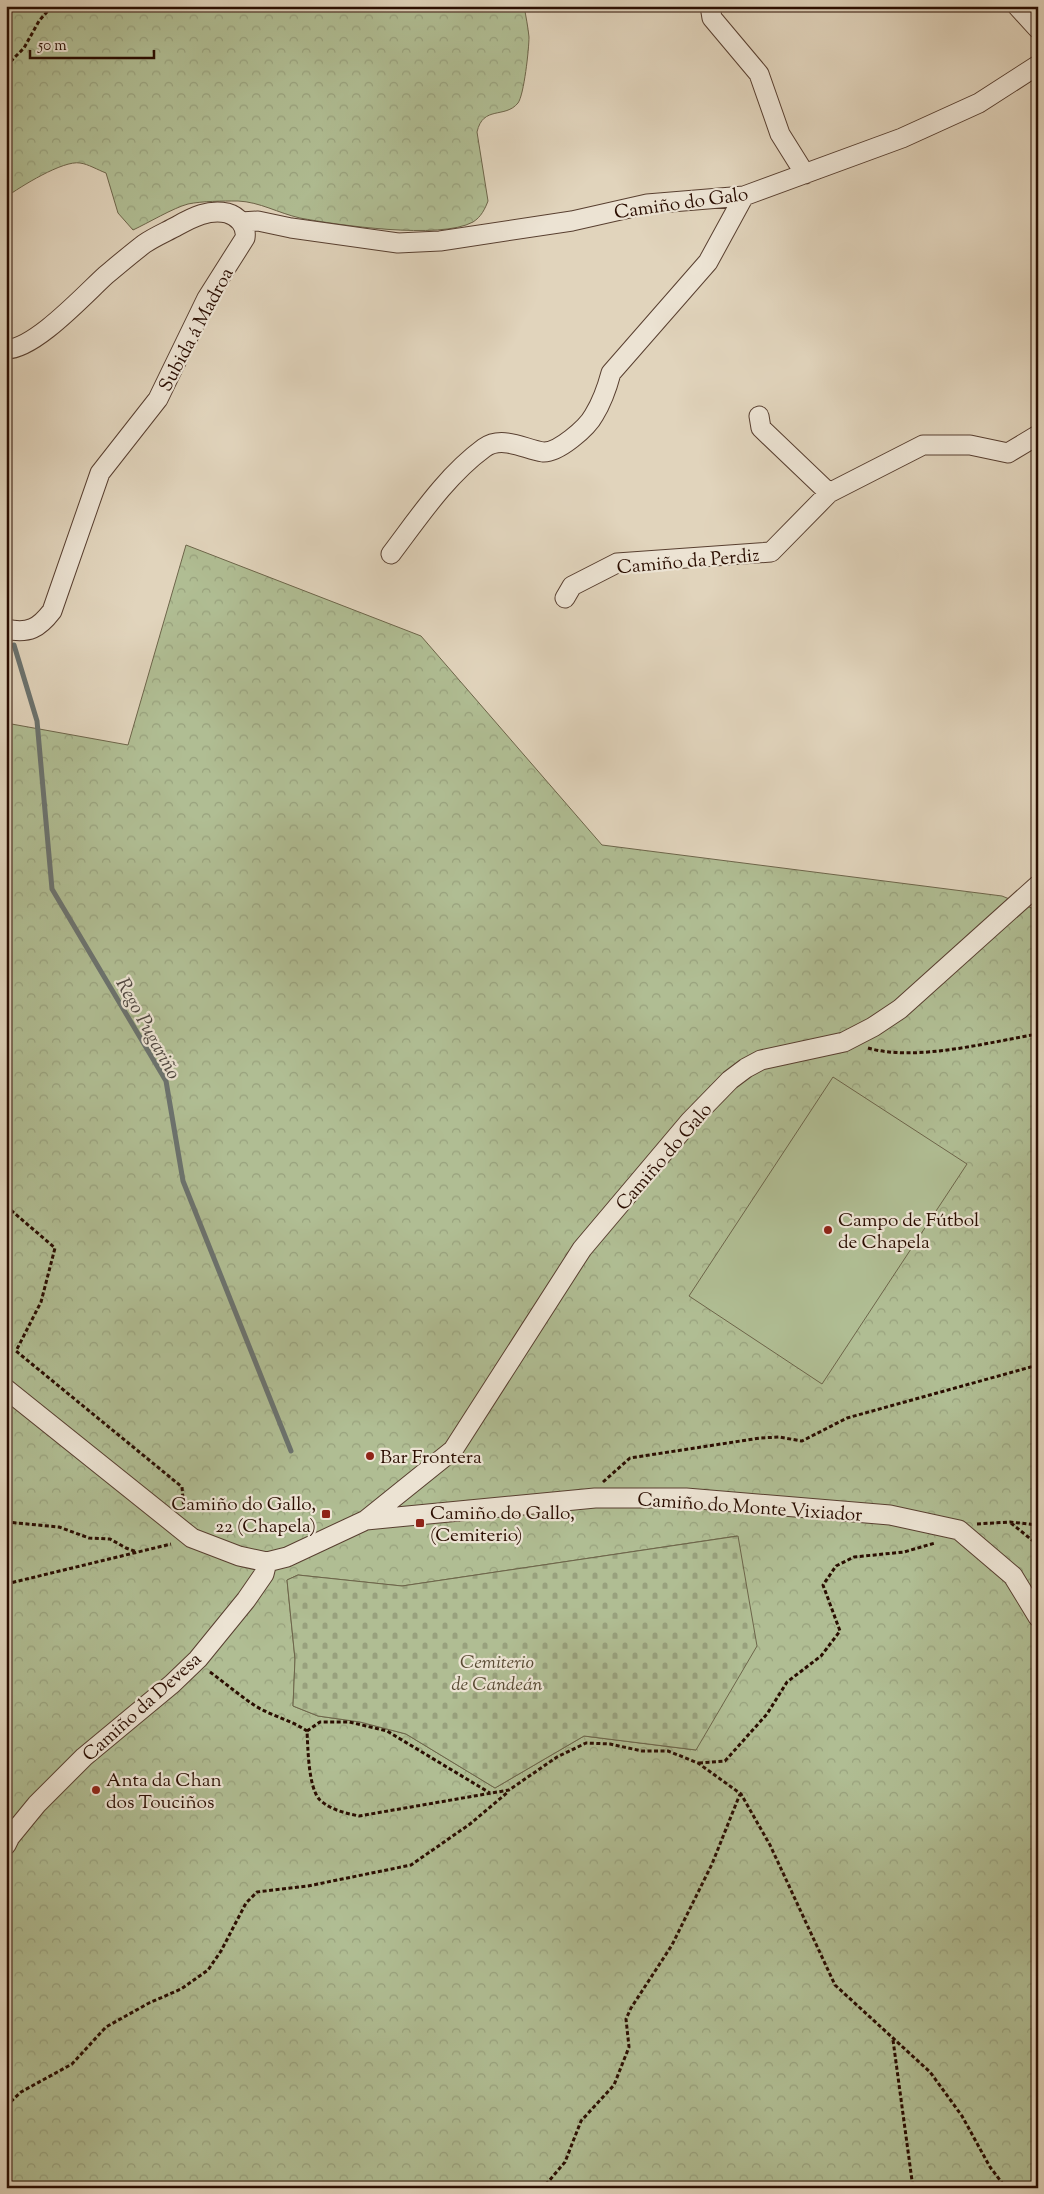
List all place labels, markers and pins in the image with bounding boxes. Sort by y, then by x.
place label: Campo de Fútbol de Chapela [838,1208,979,1257]
marker: Campo de Fútbol de Chapela [822,1224,834,1236]
place label: Bar Frontera [380,1445,482,1472]
marker: Bar Frontera [364,1450,376,1462]
place label: Camiño do Gallo, 22 (Chapela) [171,1492,316,1541]
place label: Camiño do Gallo, (Cemiterio) [430,1501,575,1550]
marker: Camiño do Gallo, 22 (Chapela) [320,1508,332,1520]
marker: Camiño do Gallo, (Cemiterio) [414,1517,426,1529]
place label: Anta da Chan dos Touciños [106,1768,222,1817]
marker: Anta da Chan dos Touciños [90,1784,102,1796]

